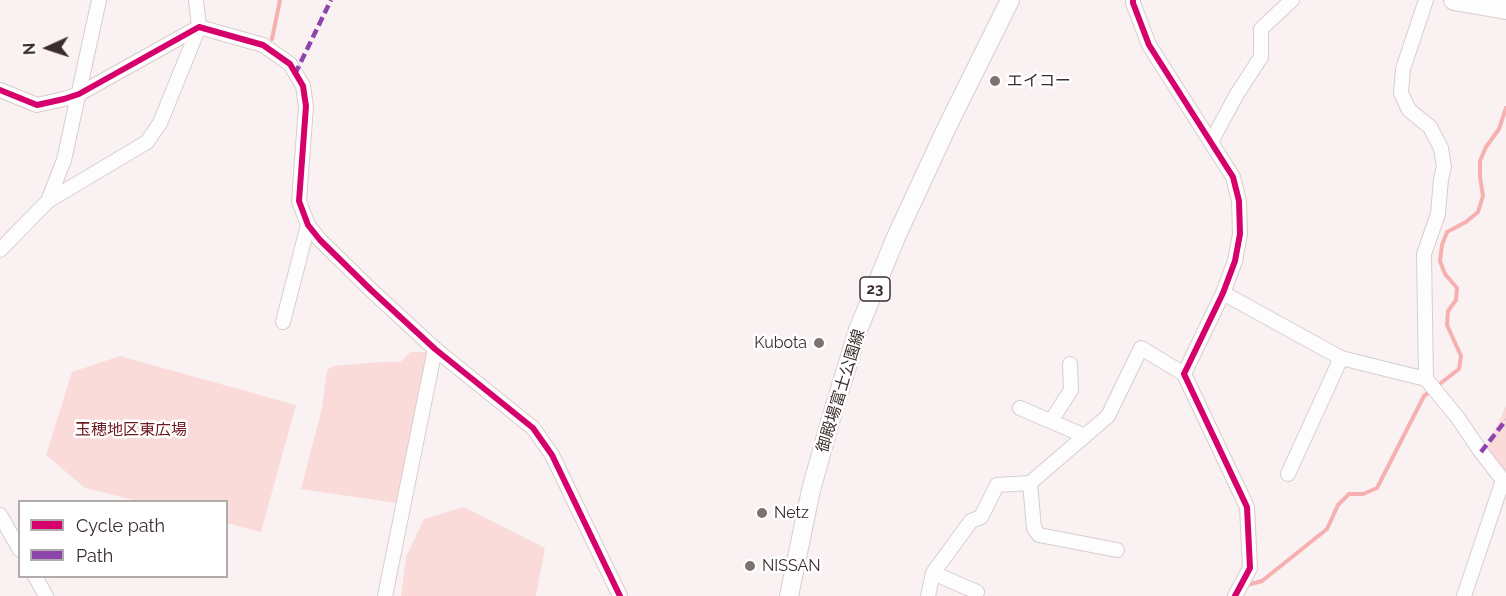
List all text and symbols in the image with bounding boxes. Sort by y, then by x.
north arrow [18,18,78,78]
text: N [20,42,39,56]
place label: エイコー [1007,71,1071,91]
marker: エイコー [988,74,1002,88]
road number: 23 [860,277,890,301]
street label: 御殿場富士公園線 [813,327,869,455]
place label: Kubota [754,333,807,353]
marker: Kubota [812,336,826,350]
park label: 玉穂地区東広場 [75,420,187,440]
legend [18,500,228,578]
place label: Netz [774,503,809,523]
marker: Netz [755,506,769,520]
text: Cycle path [76,515,165,536]
text: Path [76,545,113,566]
place label: NISSAN [762,556,821,576]
marker: NISSAN [743,559,757,573]

